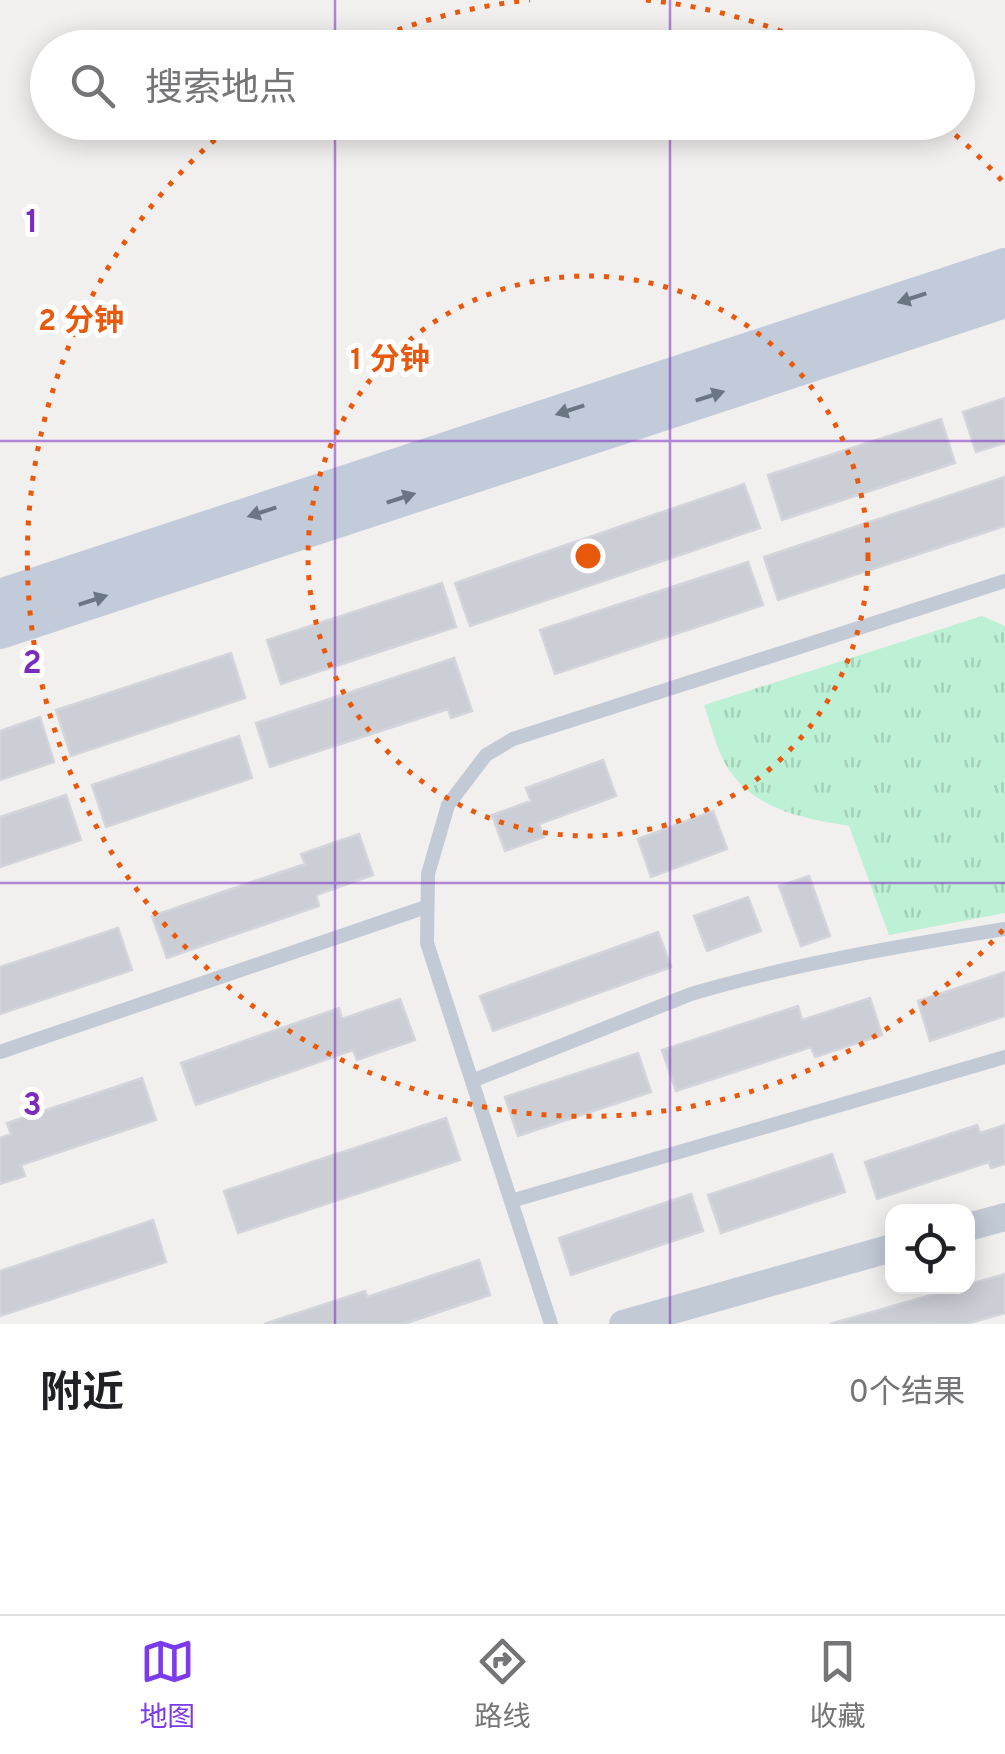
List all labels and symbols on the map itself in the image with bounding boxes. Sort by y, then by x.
text: 1 [26,204,38,244]
one-way arrow [897,291,927,306]
text: 2 分钟 [38,304,124,341]
text: 1 分钟 [350,343,430,380]
one-way arrow [695,388,725,403]
one-way arrow [555,404,585,419]
one-way arrow [387,489,417,504]
one-way arrow [246,505,276,520]
centre of rings [570,538,606,574]
one-way arrow [78,591,108,606]
text: 2 [22,645,42,685]
text: 3 [22,1087,42,1127]

